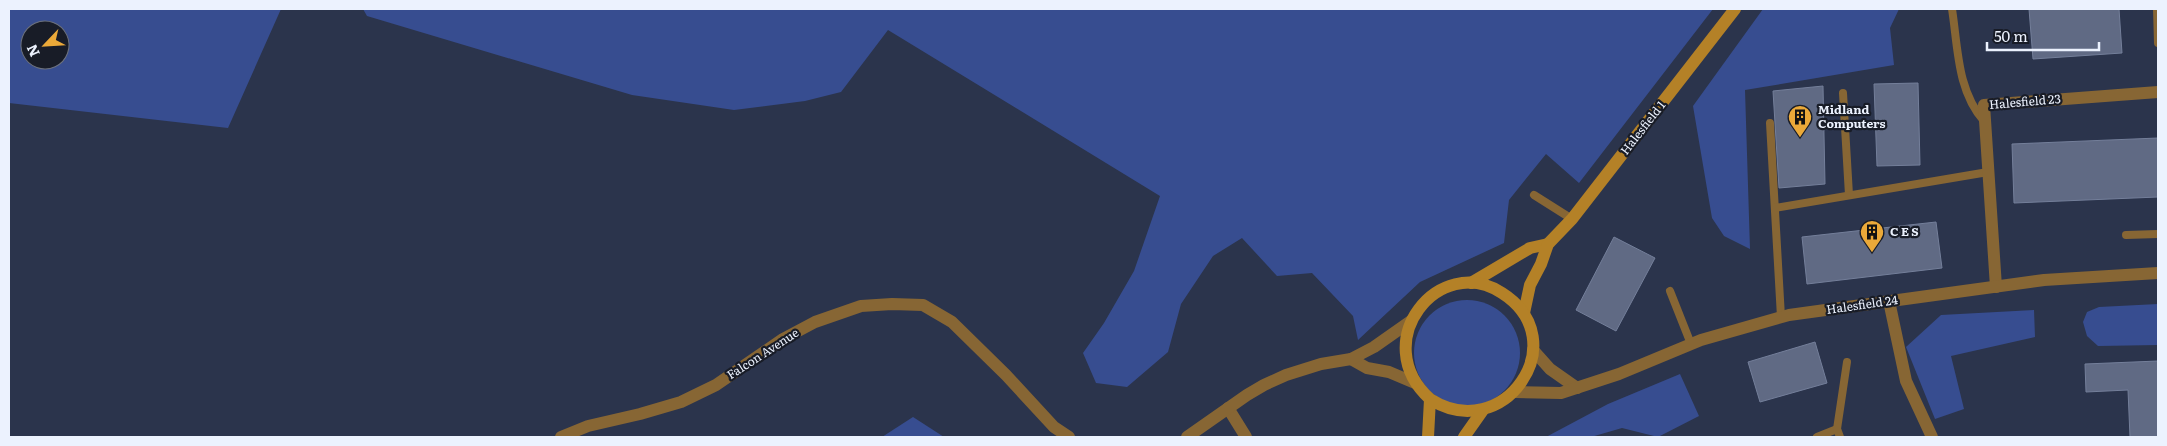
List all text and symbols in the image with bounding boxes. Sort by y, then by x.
north arrow [20,20,70,70]
scale bar [1987,20,2100,52]
text: 50 m [1994,24,2028,47]
text: N [21,41,44,60]
street label: Halesfield 23 [1988,89,2062,113]
street label: Halesfield 1 [1615,96,1669,158]
place label: Midland Computers [1818,100,1886,132]
building icon: Midland Computers [1787,104,1813,138]
building icon: C E S [1859,219,1885,253]
place label: C E S [1890,222,1919,240]
street label: Halesfield 24 [1825,290,1899,318]
street label: Falcon Avenue [723,323,802,383]

